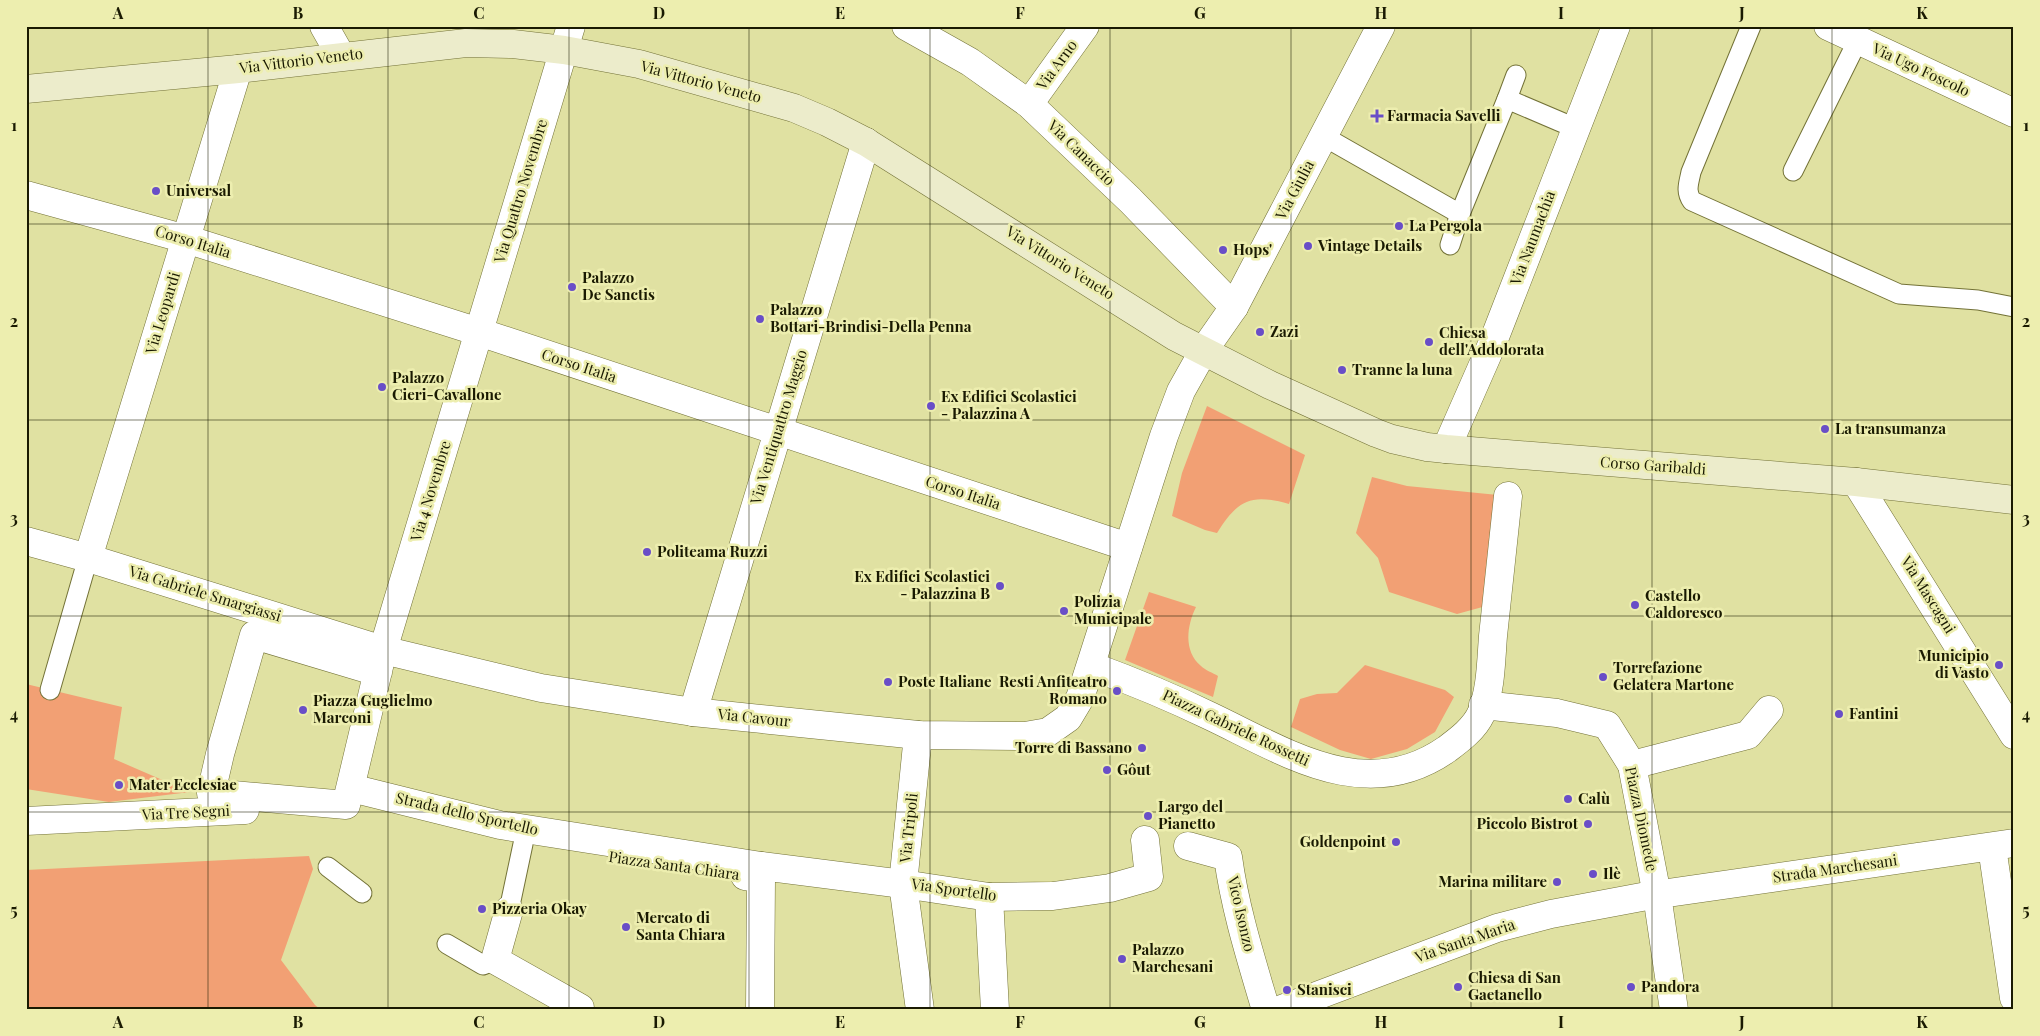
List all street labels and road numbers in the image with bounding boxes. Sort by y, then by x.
street label: Via Arno [1031,35,1081,94]
street label: Via Ugo Foscolo [1869,37,1973,100]
street label: Via Vittorio Veneto [237,43,364,78]
street label: Via Vittorio Veneto [638,55,764,107]
street label: Via Canaccio [1043,115,1120,189]
street label: Via Quattro Novembre [488,117,551,266]
street label: Via Giulia [1270,156,1318,223]
street label: Via Naumachia [1505,187,1559,289]
street label: Corso Italia [153,220,234,262]
street label: Via Vittorio Veneto [1002,220,1119,304]
street label: Via Leopardi [140,269,184,357]
street label: Corso Italia [539,344,620,387]
street label: Via Ventiquattro Maggio [745,347,811,507]
street label: Via 4 Novembre [405,438,455,544]
street label: Corso Garibaldi [1599,451,1707,479]
street label: Corso Italia [923,471,1004,514]
street label: Via Mascagni [1897,551,1961,637]
street label: Via Gabriele Smargiassi [126,560,284,626]
street label: Piazza Gabriele Rossetti [1160,684,1314,770]
street label: Via Cavour [716,703,792,731]
street label: Piazza Diomede [1621,765,1663,873]
street label: Strada dello Sportello [394,787,540,839]
street label: Via Tripoli [894,791,922,865]
street label: Via Tre Segni [140,800,231,824]
street label: Piazza Santa Chiara [607,846,741,884]
street label: Strada Marchesani [1771,849,1899,887]
street label: Via Sportello [909,873,998,905]
street label: Vico Isonzo [1223,873,1260,953]
street label: Via Santa Maria [1411,913,1518,967]

